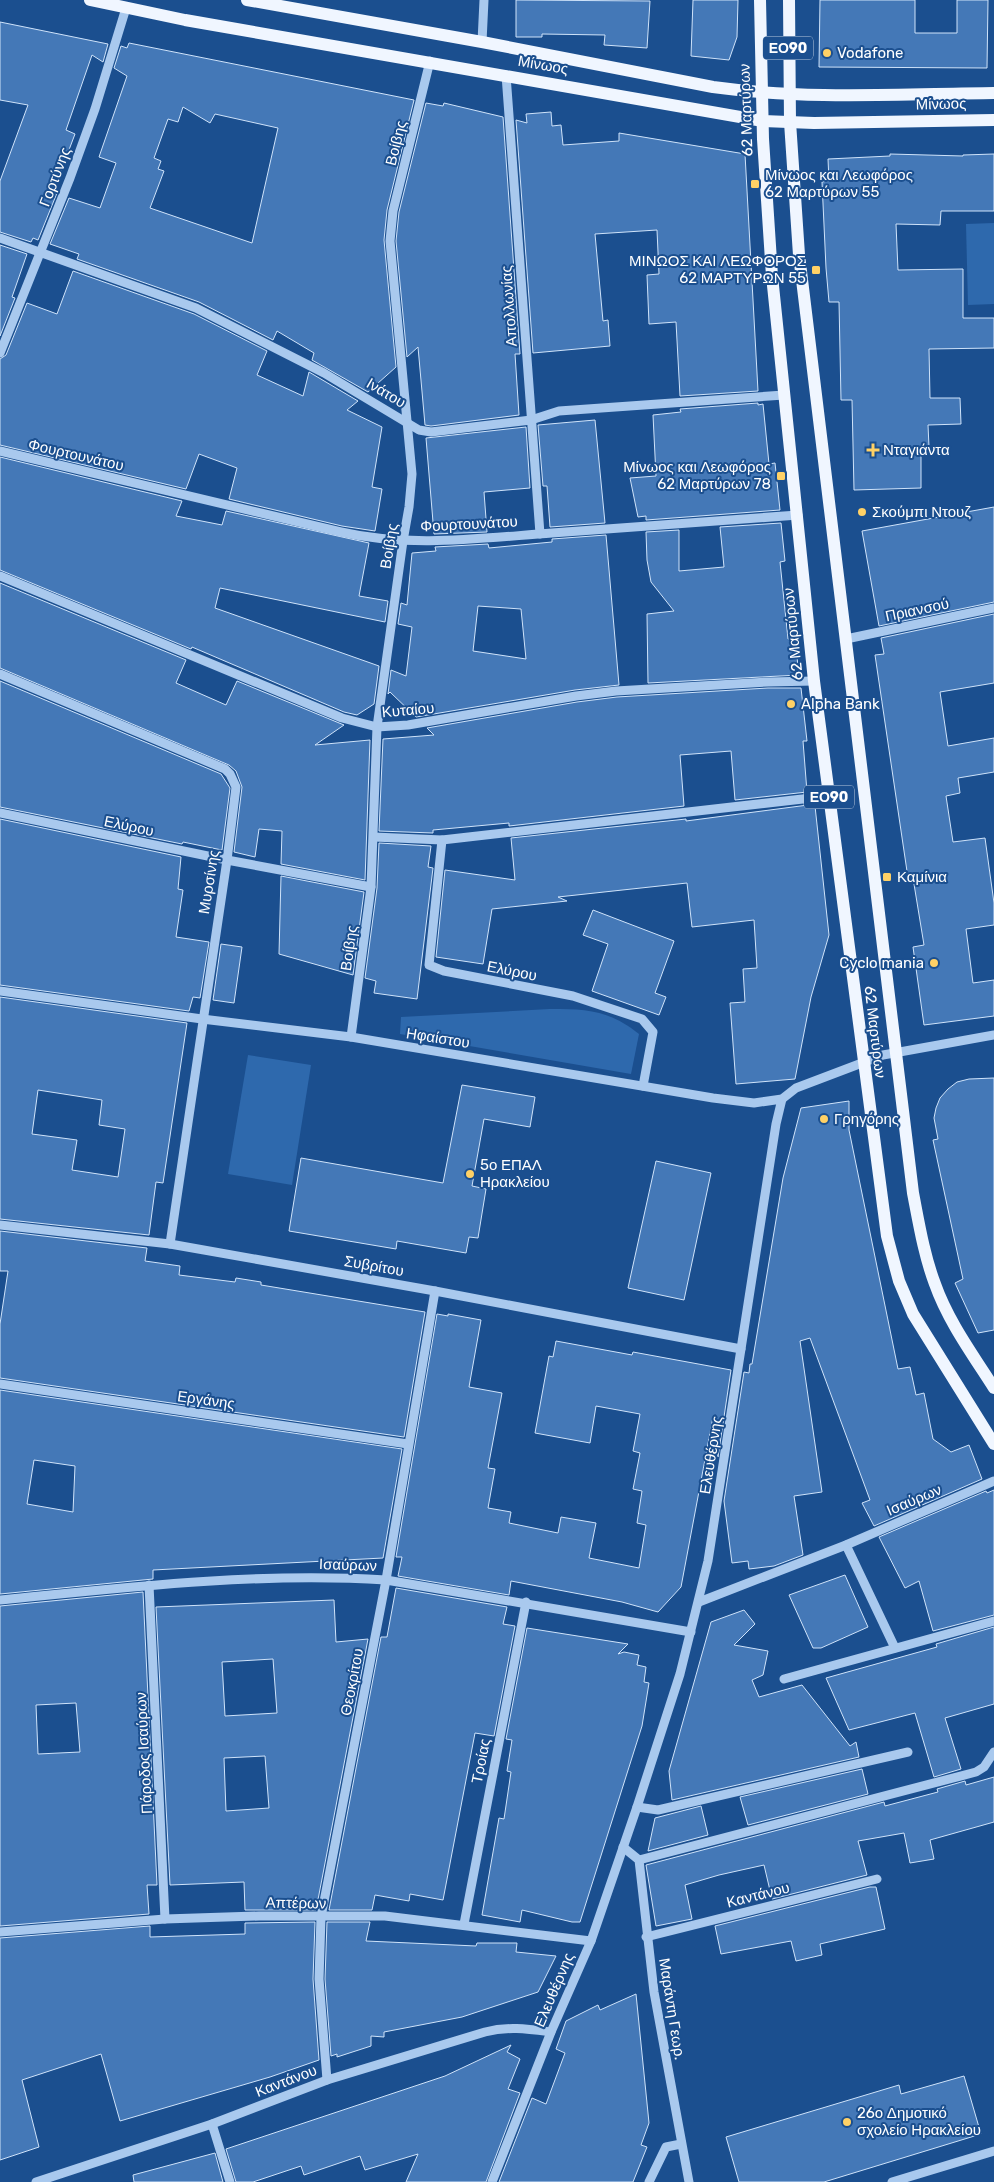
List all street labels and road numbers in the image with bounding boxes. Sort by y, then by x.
road number: ΕΟ90 [763,36,813,59]
street label: Μίνωος [517,52,569,78]
street label: 62 Μαρτύρων [735,63,757,157]
street label: Μίνωος [916,95,966,113]
street label: Βοίβης [382,119,410,167]
street label: Γορτύνης [35,145,75,209]
street label: Απολλωνίας [497,265,521,347]
street label: Ινάτου [363,374,409,412]
street label: Φουρτουνάτου [26,435,126,475]
street label: Φουρτουνάτου [420,512,518,536]
street label: Βοίβης [377,522,401,570]
street label: 62 Μαρτύρων [779,587,807,681]
street label: Πριανσού [883,594,951,626]
street label: Κυταίου [381,699,435,721]
road number: ΕΟ90 [804,786,854,809]
street label: Ελύρου [102,812,156,840]
street label: Μυρσίνης [195,849,223,915]
street label: Βοίβης [337,924,361,972]
street label: Ελύρου [486,957,538,985]
street label: 62 Μαρτύρων [860,985,890,1079]
street label: Ηφαίστου [405,1024,471,1052]
street label: Συβρίτου [343,1252,405,1280]
street label: Εργάνης [176,1387,236,1413]
street label: Ελευθέρνης [696,1415,726,1495]
street label: Ισαύρων [884,1480,944,1520]
street label: Ισαύρων [319,1555,377,1575]
street label: Θεοκρίτου [337,1647,367,1717]
street label: Πάροδος Ισαύρων [132,1692,156,1814]
street label: Τροίας [468,1737,494,1785]
street label: Καντάνου [725,1878,791,1912]
street label: Απτέρων [265,1893,327,1913]
street label: Ελευθέρνης [530,1950,578,2030]
street label: Μαράντη Γεωρ. [655,1957,689,2061]
street label: Καντάνου [253,2061,319,2101]

